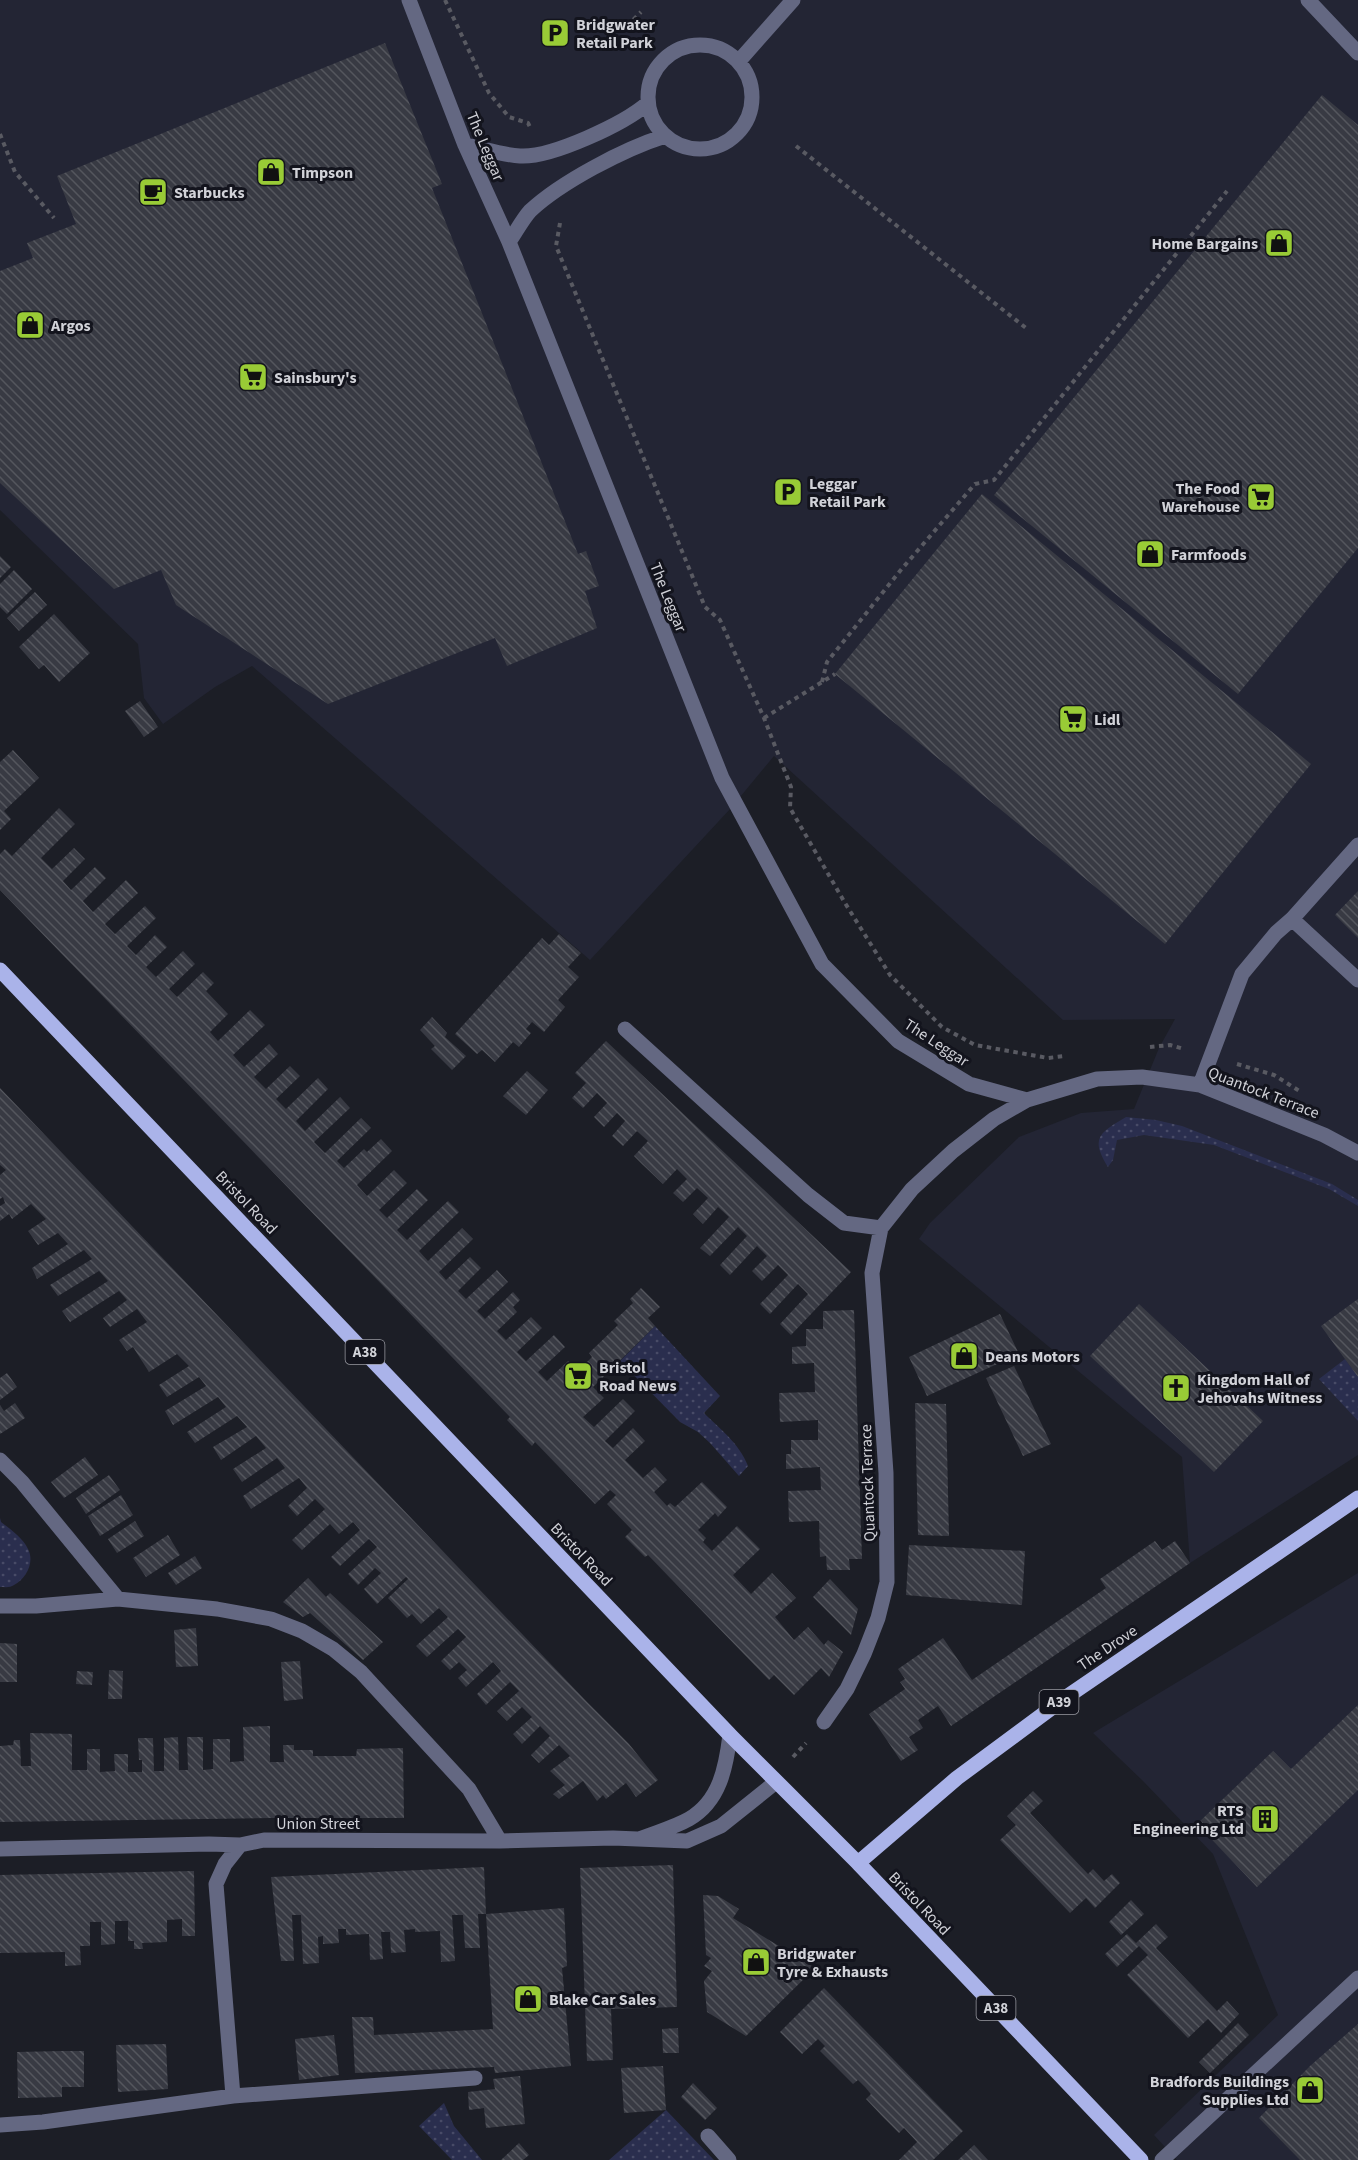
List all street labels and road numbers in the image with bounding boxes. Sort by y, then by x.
street label: The Leggar [461,108,510,185]
street label: The Leggar [644,559,692,636]
street label: The Leggar [900,1014,974,1072]
street label: Quantock Terrace [1205,1062,1323,1124]
street label: Bristol Road [210,1166,282,1239]
road number: A38 [346,1340,385,1364]
street label: Quantock Terrace [855,1424,881,1542]
street label: Bristol Road [545,1518,617,1591]
street label: The Drove [1073,1620,1142,1676]
road number: A39 [1040,1690,1078,1714]
street label: Union Street [276,1813,360,1835]
street label: Bristol Road [883,1867,955,1940]
road number: A38 [976,1996,1016,2020]

